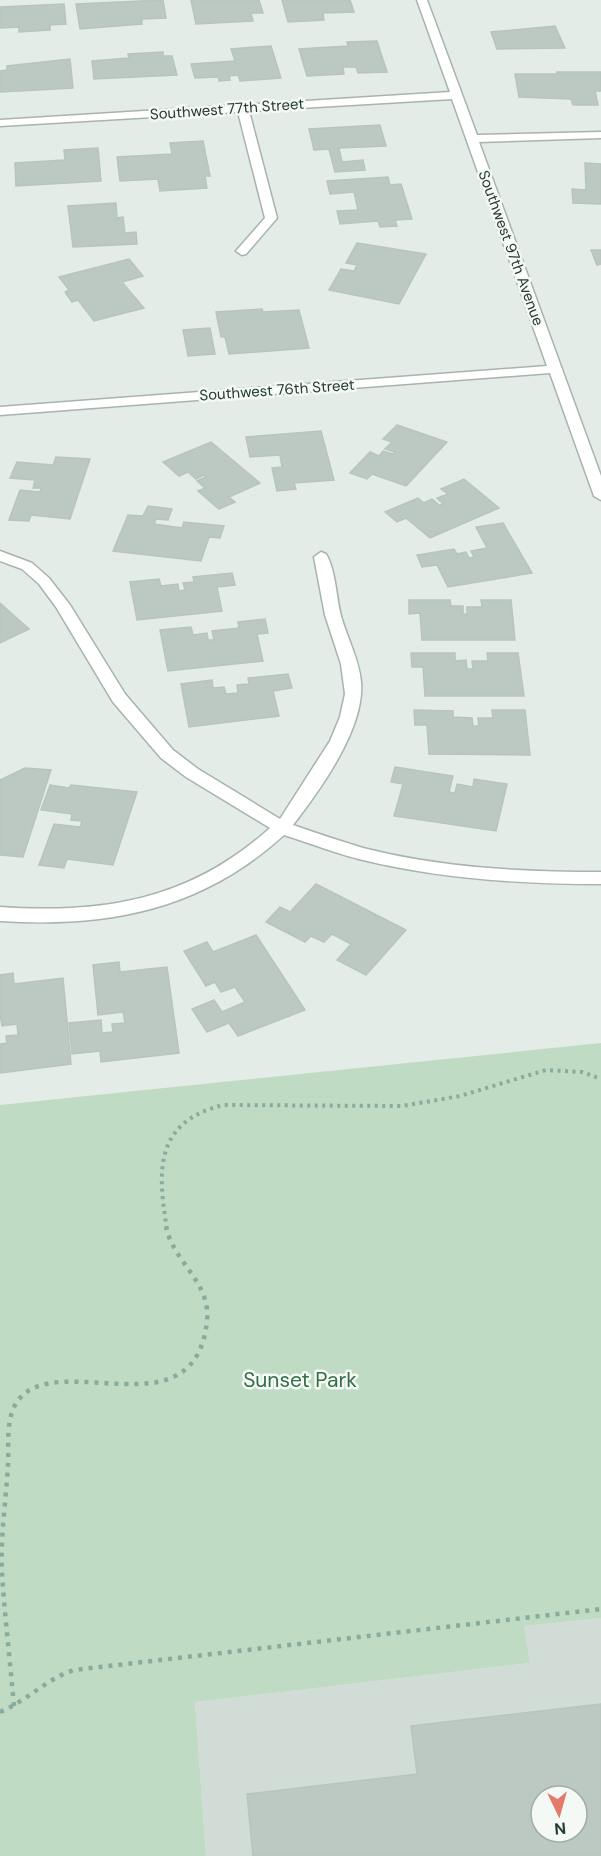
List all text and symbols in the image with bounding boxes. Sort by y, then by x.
street label: Southwest 77th Street [149,94,305,124]
street label: Southwest 97th Avenue [474,168,548,328]
street label: Southwest 76th Street [199,375,355,405]
park label: Sunset Park [243,1366,357,1394]
north arrow [529,1784,589,1844]
text: N [554,1817,567,1839]

